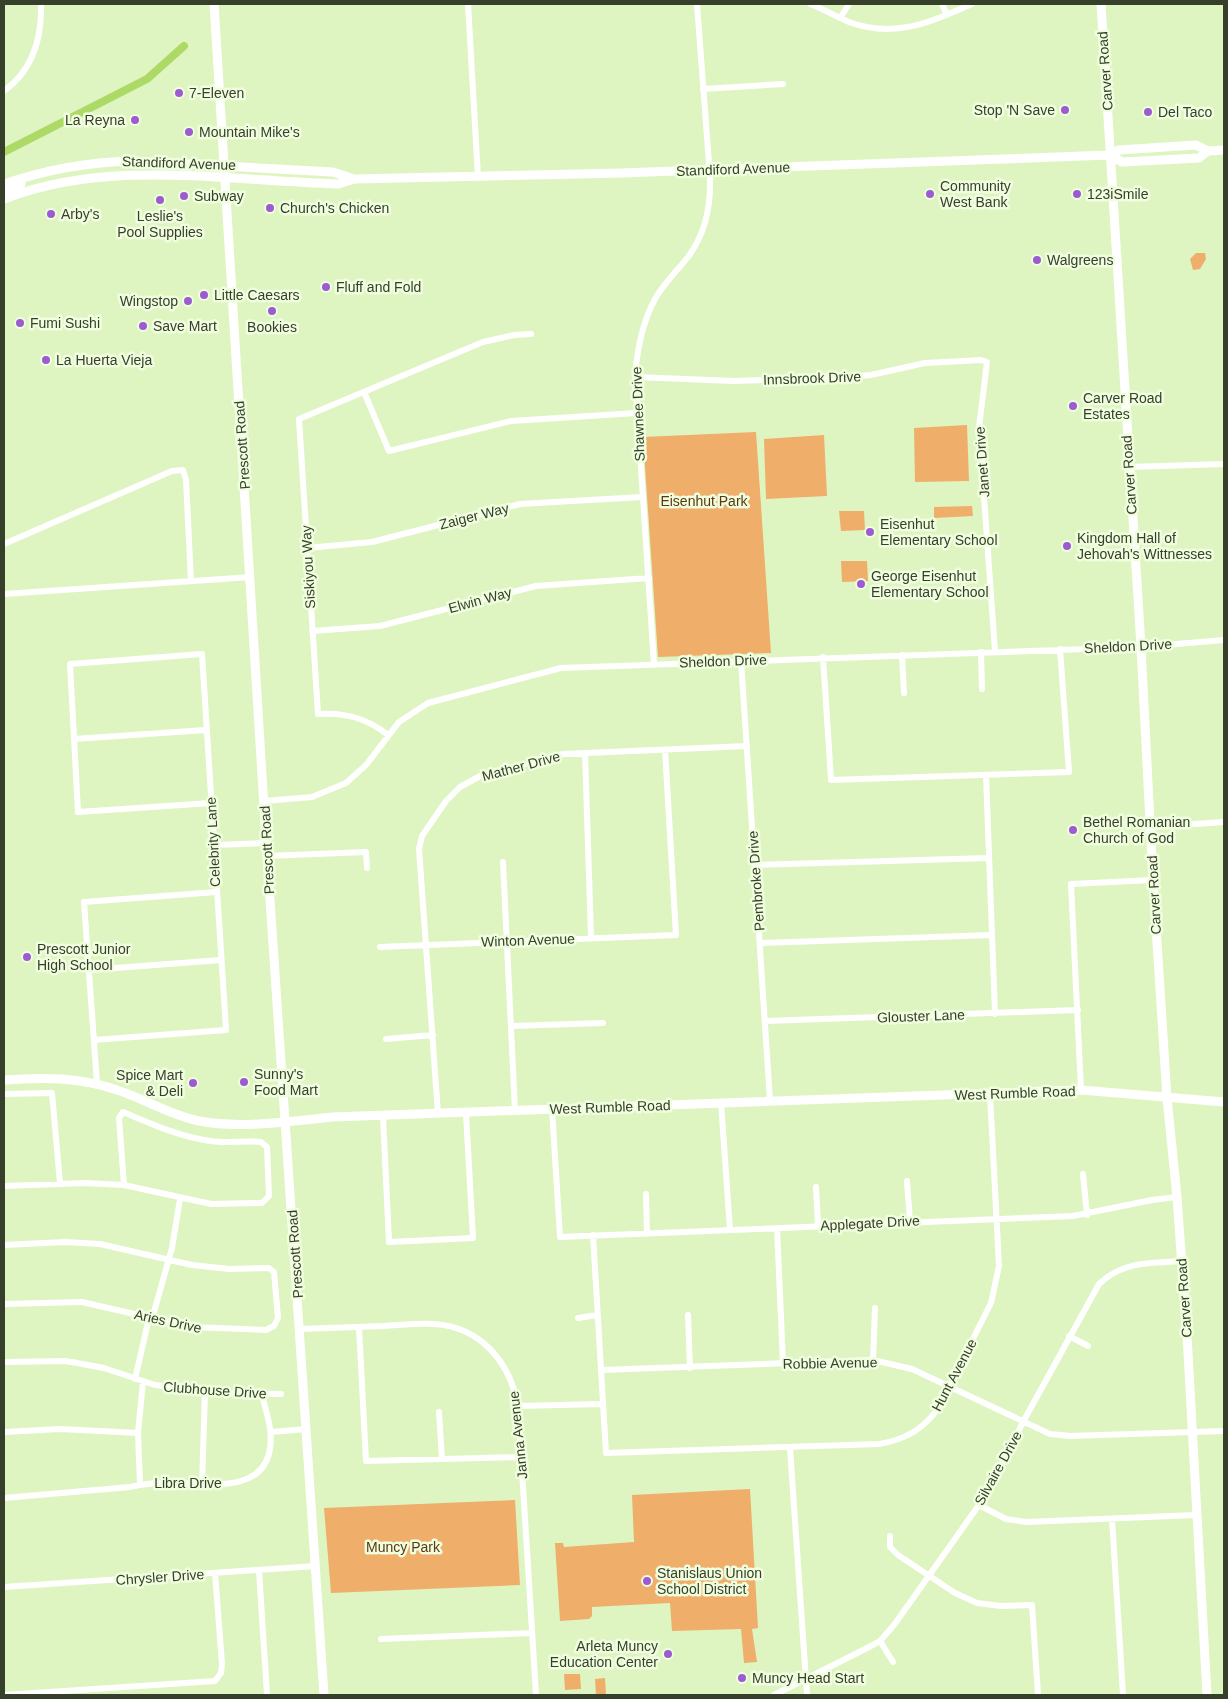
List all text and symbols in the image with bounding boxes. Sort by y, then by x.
street label: Carver Road [1094,31,1116,111]
place label: 7-Eleven [189,85,244,101]
marker: 7-Eleven [173,87,185,99]
place label: Stop 'N Save [974,102,1055,118]
marker: Stop 'N Save [1059,104,1071,116]
place label: Del Taco [1158,104,1212,120]
marker: Del Taco [1142,106,1154,118]
place label: La Reyna [65,112,125,128]
marker: La Reyna [129,114,141,126]
place label: Mountain Mike's [199,124,300,140]
marker: Mountain Mike's [183,126,195,138]
street label: Standiford Avenue [122,153,237,173]
street label: Standiford Avenue [676,159,791,179]
place label: Community West Bank [940,178,1011,210]
place label: 123iSmile [1087,186,1149,202]
place label: Subway [194,188,244,204]
marker: Community West Bank [924,188,936,200]
marker: 123iSmile [1071,188,1083,200]
marker: Subway [178,190,190,202]
marker: Leslie's Pool Supplies [154,194,166,206]
place label: Church's Chicken [280,200,389,216]
marker: Church's Chicken [264,202,276,214]
place label: Arby's [61,206,99,222]
marker: Arby's [45,208,57,220]
place label: Leslie's Pool Supplies [117,208,203,240]
place label: Walgreens [1047,252,1113,268]
marker: Walgreens [1031,254,1043,266]
place label: Fluff and Fold [336,279,421,295]
marker: Fluff and Fold [320,281,332,293]
place label: Little Caesars [214,287,300,303]
marker: Little Caesars [198,289,210,301]
place label: Wingstop [120,293,178,309]
marker: Wingstop [182,295,194,307]
marker: Bookies [266,305,278,317]
place label: Fumi Sushi [30,315,100,331]
marker: Fumi Sushi [14,317,26,329]
place label: Save Mart [153,318,217,334]
place label: Bookies [247,319,297,335]
marker: Save Mart [137,320,149,332]
place label: La Huerta Vieja [56,352,152,368]
marker: La Huerta Vieja [40,354,52,366]
street label: Shawnee Drive [628,366,648,462]
street label: Innsbrook Drive [763,368,861,388]
place label: Carver Road Estates [1083,390,1162,422]
street label: Prescott Road [231,400,253,490]
marker: Carver Road Estates [1067,400,1079,412]
street label: Janet Drive [972,426,992,498]
street label: Carver Road [1118,435,1140,515]
park label: Eisenhut Park [660,493,749,509]
street label: Zaiger Way [438,500,510,532]
place label: Eisenhut Elementary School [880,516,998,548]
street label: Siskiyou Way [298,525,318,609]
marker: Eisenhut Elementary School [864,526,876,538]
place label: Kingdom Hall of Jehovah's Wittnesses [1077,530,1212,562]
marker: Kingdom Hall of Jehovah's Wittnesses [1061,540,1073,552]
place label: George Eisenhut Elementary School [871,568,989,600]
marker: George Eisenhut Elementary School [855,578,867,590]
street label: Elwin Way [447,584,513,616]
street label: Sheldon Drive [1084,636,1173,656]
street label: Sheldon Drive [679,651,767,671]
street label: Mather Drive [480,748,562,784]
street label: Celebrity Lane [203,796,223,887]
street label: Prescott Road [257,805,277,895]
place label: Bethel Romanian Church of God [1083,814,1190,846]
marker: Bethel Romanian Church of God [1067,824,1079,836]
street label: Pembroke Drive [745,830,767,932]
street label: Carver Road [1144,855,1164,935]
street label: Winton Avenue [481,930,575,950]
place label: Prescott Junior High School [37,941,131,973]
marker: Prescott Junior High School [21,951,33,963]
street label: Glouster Lane [877,1006,965,1026]
place label: Sunny's Food Mart [254,1066,318,1098]
place label: Spice Mart & Deli [116,1067,183,1099]
marker: Sunny's Food Mart [238,1076,250,1088]
marker: Spice Mart & Deli [187,1077,199,1089]
street label: West Rumble Road [954,1083,1076,1103]
street label: West Rumble Road [549,1097,671,1117]
street label: Prescott Road [284,1209,306,1299]
street label: Applegate Drive [820,1212,920,1234]
street label: Carver Road [1173,1258,1195,1338]
street label: Aries Drive [133,1306,203,1336]
street label: Hunt Avenue [928,1336,980,1414]
street label: Robbie Avenue [783,1354,878,1372]
street label: Clubhouse Drive [163,1378,267,1402]
street label: Janna Avenue [505,1390,531,1480]
street label: Silvaire Drive [971,1428,1025,1508]
street label: Libra Drive [154,1475,222,1491]
park label: Muncy Park [366,1539,441,1555]
place label: Stanislaus Union School District [657,1565,762,1597]
street label: Chrysler Drive [115,1566,205,1588]
marker: Stanislaus Union School District [641,1575,653,1587]
place label: Arleta Muncy Education Center [550,1638,658,1670]
marker: Arleta Muncy Education Center [662,1648,674,1660]
place label: Muncy Head Start [752,1670,864,1686]
marker: Muncy Head Start [736,1672,748,1684]

